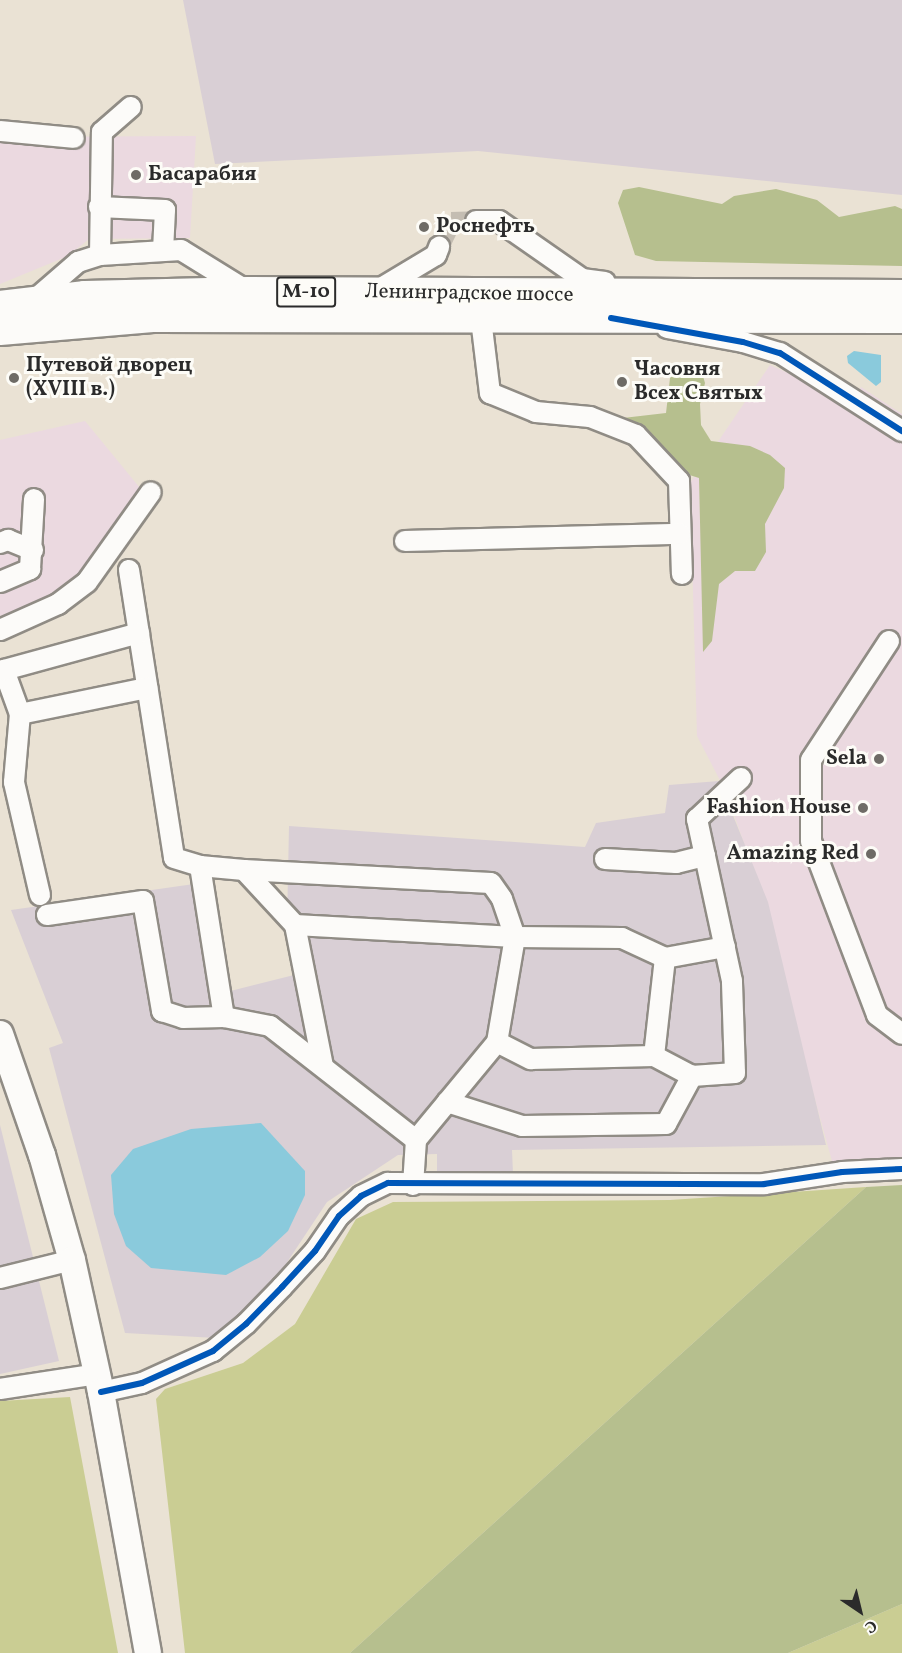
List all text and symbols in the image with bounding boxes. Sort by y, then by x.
place label: Басарабия [148,162,256,188]
marker: Басарабия [129,168,143,182]
place label: Роснефть [436,214,535,240]
marker: Роснефть [417,220,431,234]
road number: М-10 [276,275,336,309]
street label: Ленинградское шоссе [364,280,574,308]
place label: Путевой дворец (XVIII в.) [26,353,192,403]
place label: Часовня Всех Святых [634,357,763,407]
marker: Путевой дворец (XVIII в.) [7,371,21,385]
marker: Часовня Всех Святых [615,375,629,389]
place label: Sela [826,746,867,772]
marker: Sela [872,752,886,766]
place label: Fashion House [706,795,851,821]
marker: Fashion House [856,801,870,815]
place label: Amazing Red [727,841,859,867]
marker: Amazing Red [864,847,878,861]
north arrow [830,1581,890,1641]
text: С [860,1614,881,1638]

